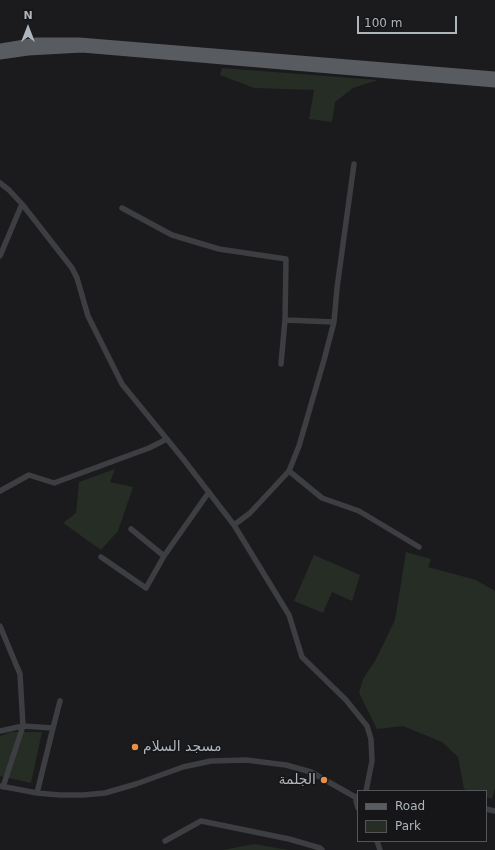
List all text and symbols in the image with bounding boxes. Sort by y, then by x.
north arrow [8,8,48,48]
scale bar [359,8,459,34]
text: N [23,9,33,22]
text: 100 m [364,16,402,30]
place label: مسجد السلام [143,739,221,755]
marker: مسجد السلام [130,742,140,752]
place label: الجلمة [279,772,316,788]
marker: الجلمة [319,775,329,785]
legend [357,790,487,842]
text: Road [395,799,425,813]
text: Park [395,819,421,833]

